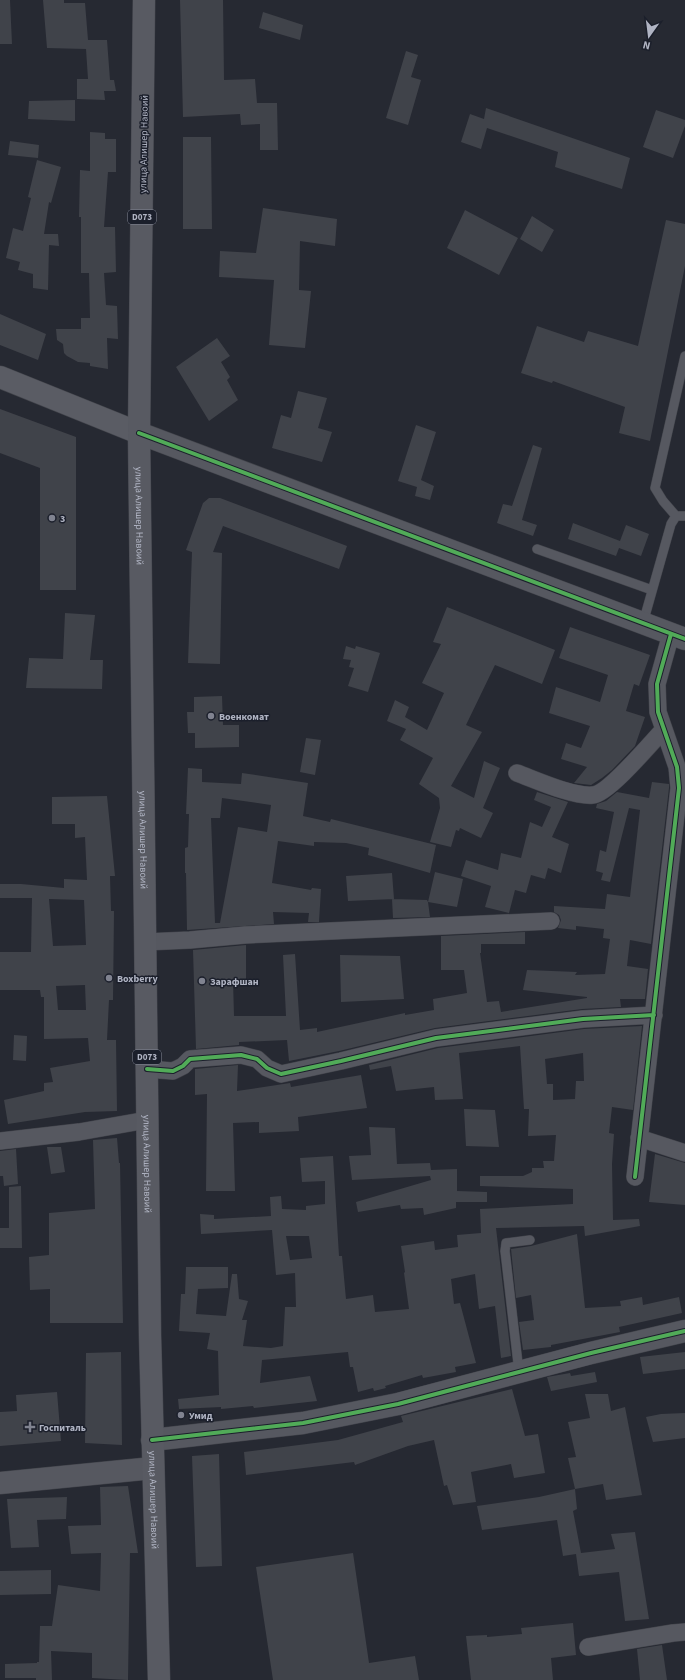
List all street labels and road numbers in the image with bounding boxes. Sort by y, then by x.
street label: улица Алишер Навоий [136,95,152,193]
road number: D073 [128,210,156,224]
street label: улица Алишер Навоий [131,467,147,565]
street label: улица Алишер Навоий [135,791,151,889]
road number: D073 [133,1050,161,1064]
street label: улица Алишер Навоий [139,1115,155,1213]
street label: улица Алишер Навоий [145,1451,162,1549]

